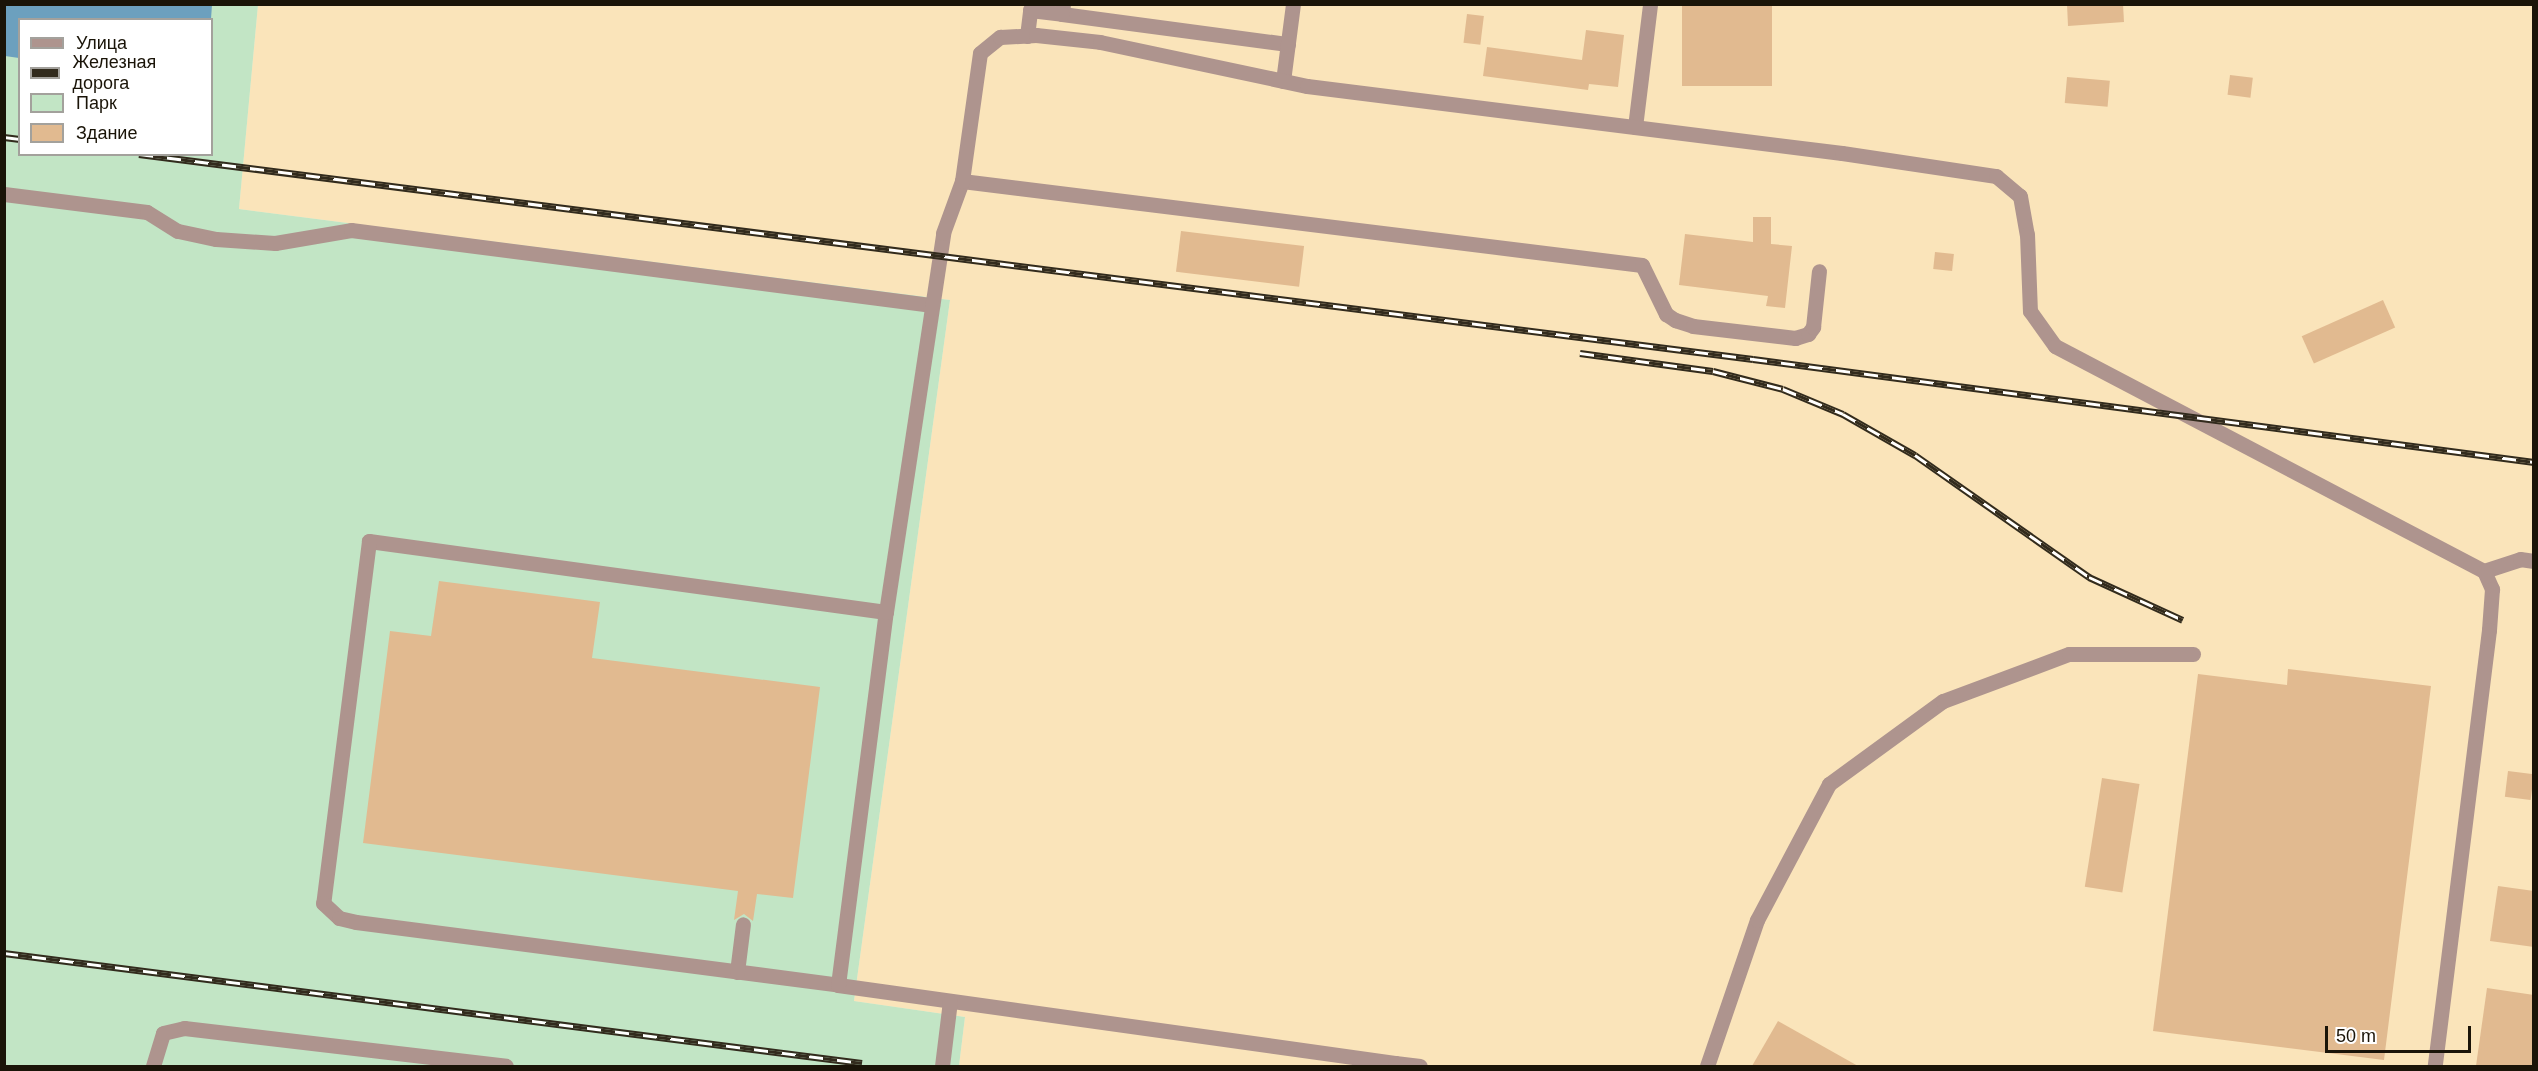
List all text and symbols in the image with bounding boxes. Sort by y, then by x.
legend [18,18,213,156]
text: Улица [76,33,127,53]
text: Железная дорога [72,52,156,93]
text: Парк [76,93,117,113]
text: Здание [76,123,137,143]
scale bar [2328,1014,2474,1052]
text: 50 m [2336,1026,2376,1046]

